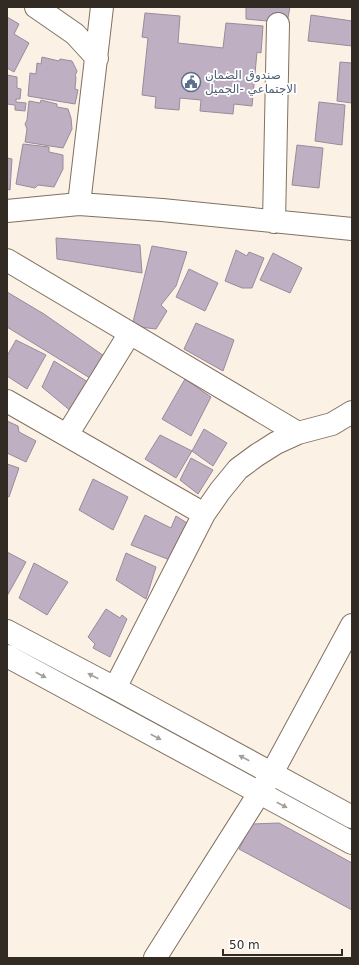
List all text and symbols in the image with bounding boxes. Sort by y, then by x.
place label: صندوق الضمان الاجتماعي -الجميل [205,68,297,96]
public building icon: صندوق الضمان الاجتماعي -الجميل [180,71,202,93]
one-way arrow [35,672,47,678]
one-way arrow [87,673,99,679]
one-way arrow [150,733,162,740]
one-way arrow [238,755,250,761]
one-way arrow [277,802,288,808]
scale bar [223,931,342,957]
text: 50 m [229,938,260,952]

